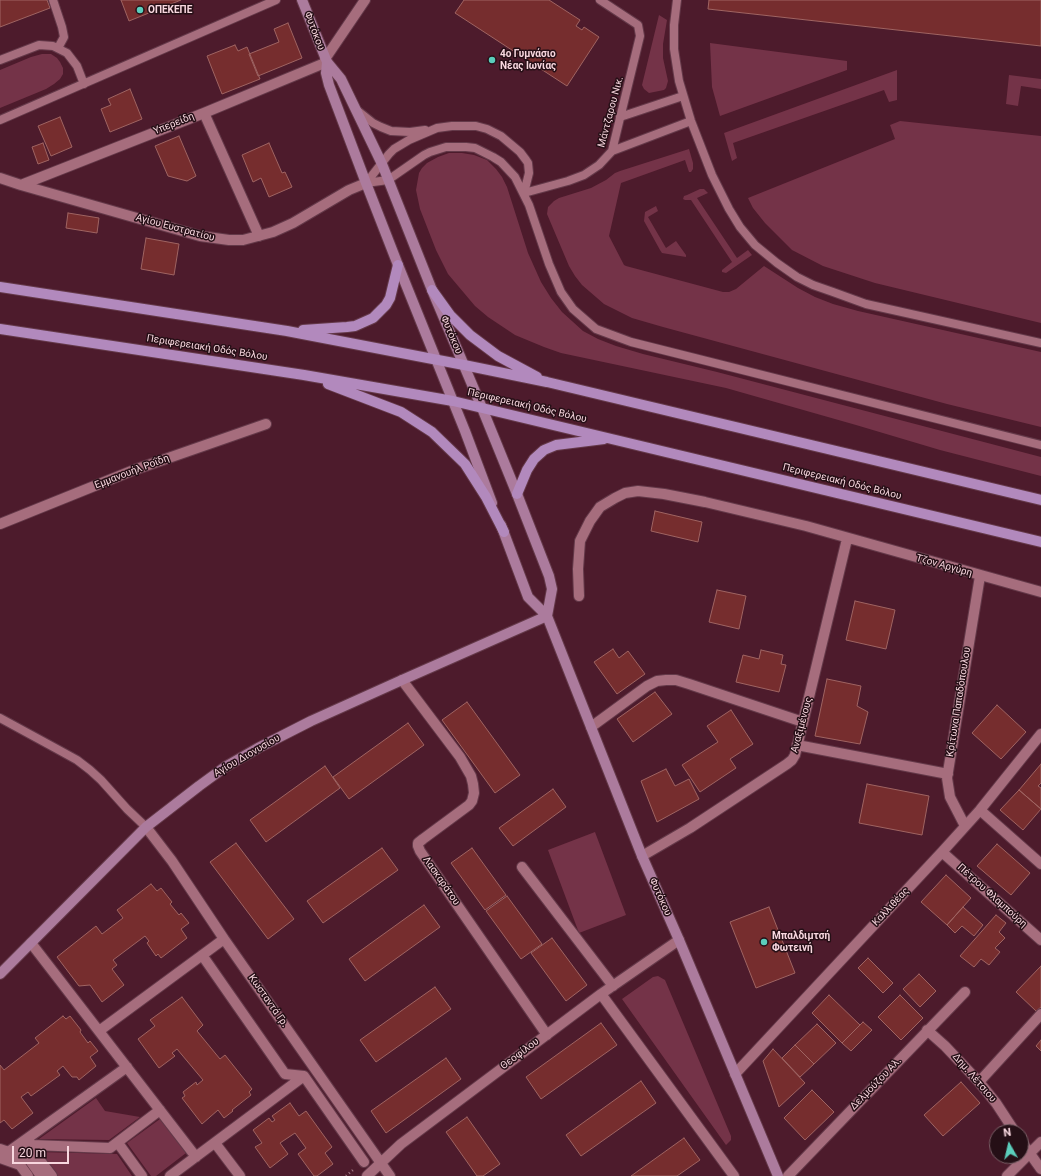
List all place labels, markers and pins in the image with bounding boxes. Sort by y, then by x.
place label: ΟΠΕΚΕΠΕ [148,4,192,16]
marker: ΟΠΕΚΕΠΕ [135,5,145,15]
place label: 4ο Γυμνάσιο Νέας Ιωνίας [500,48,556,72]
marker: 4ο Γυμνάσιο Νέας Ιωνίας [487,55,497,65]
place label: Μπαλδιμτσή Φωτεινή [772,930,830,954]
marker: Μπαλδιμτσή Φωτεινή [759,937,769,947]

